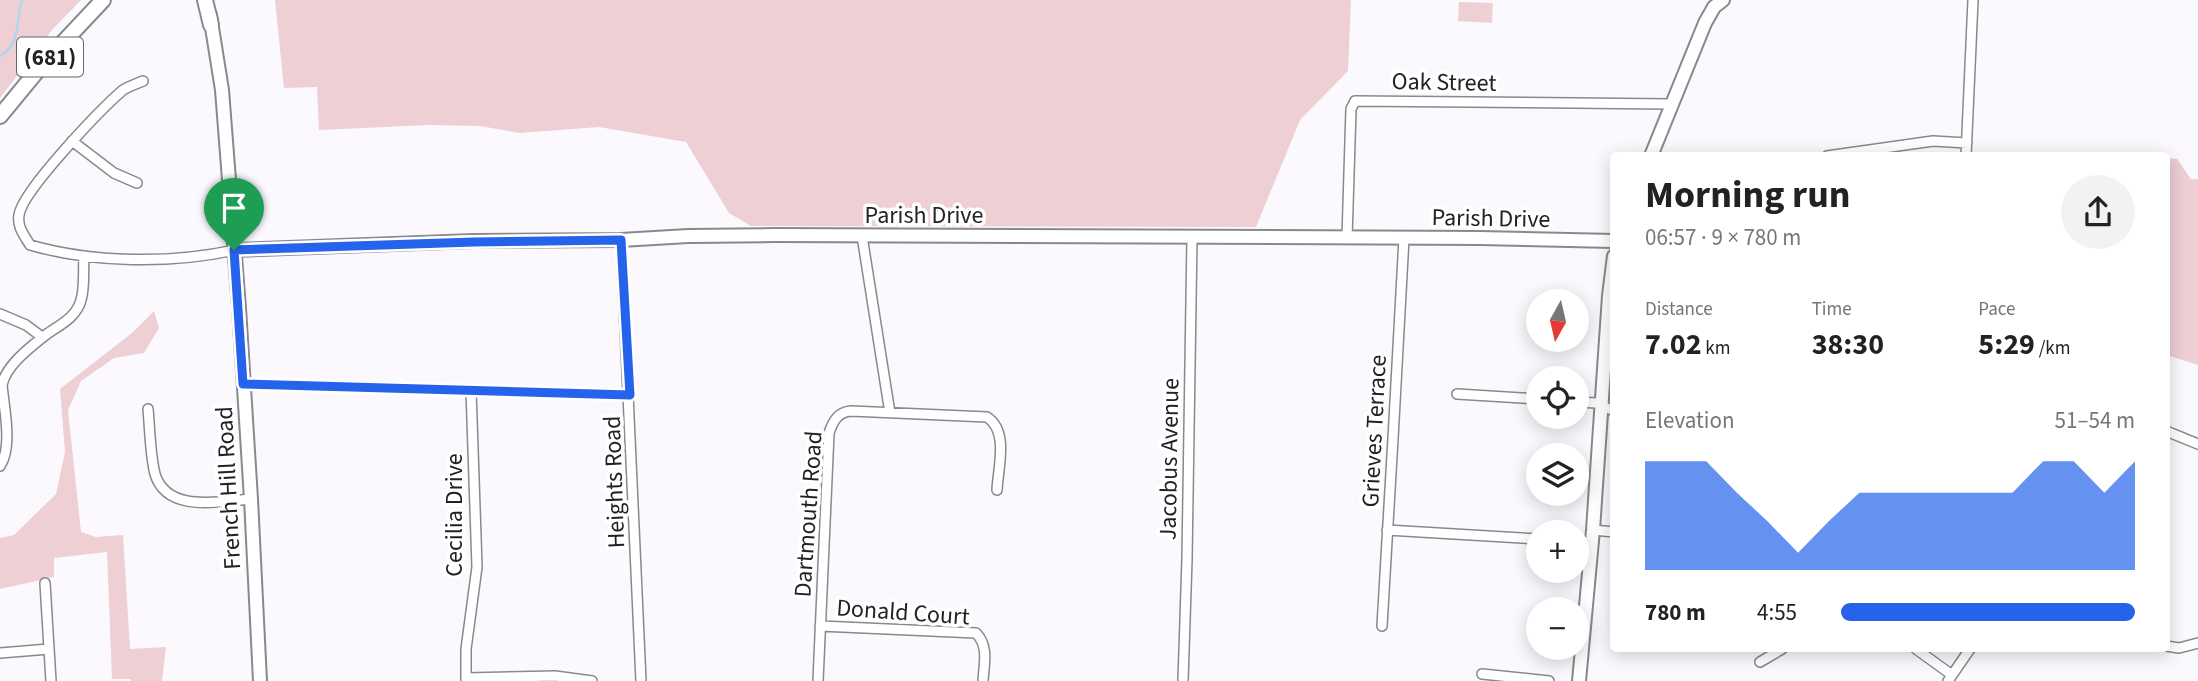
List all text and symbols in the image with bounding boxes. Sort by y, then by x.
road number: (681) [17,38,83,76]
street label: Oak Street [1391,64,1497,101]
text: Morning run [1645,168,1850,222]
button: share [2061,175,2135,249]
pin [204,178,264,250]
icon: arrive [215,189,253,227]
street label: Parish Drive [865,198,983,233]
street label: Parish Drive [1431,200,1551,237]
text: 06:57 · 9 × 780 m [1645,221,1801,254]
north arrow [1526,289,1589,352]
map controls [1526,289,1589,660]
text: Distance [1645,296,1713,323]
text: Time [1812,296,1852,323]
text: Pace [1978,296,2016,323]
text: 7.02 [1645,323,1702,366]
text: 38:30 [1812,323,1884,366]
text: 5:29 [1978,323,2035,366]
text: km [1702,335,1731,362]
text: /km [2035,335,2070,362]
street label: Grieves Terrace [1353,354,1396,508]
button: locate [1526,366,1589,429]
street label: Jacobus Avenue [1151,378,1188,540]
text: Elevation [1645,404,1735,437]
text: 51–54 m [2055,404,2135,437]
street label: French Hill Road [207,405,250,570]
street label: Heights Road [595,415,634,549]
street label: Dartmouth Road [785,430,832,598]
button: layers [1526,443,1589,506]
street label: Cecilia Drive [437,453,472,577]
button: + [1526,520,1589,583]
street label: Donald Court [835,590,971,635]
text: 780 m [1645,596,1706,629]
text: 4:55 [1757,596,1797,629]
button: − [1526,597,1589,660]

